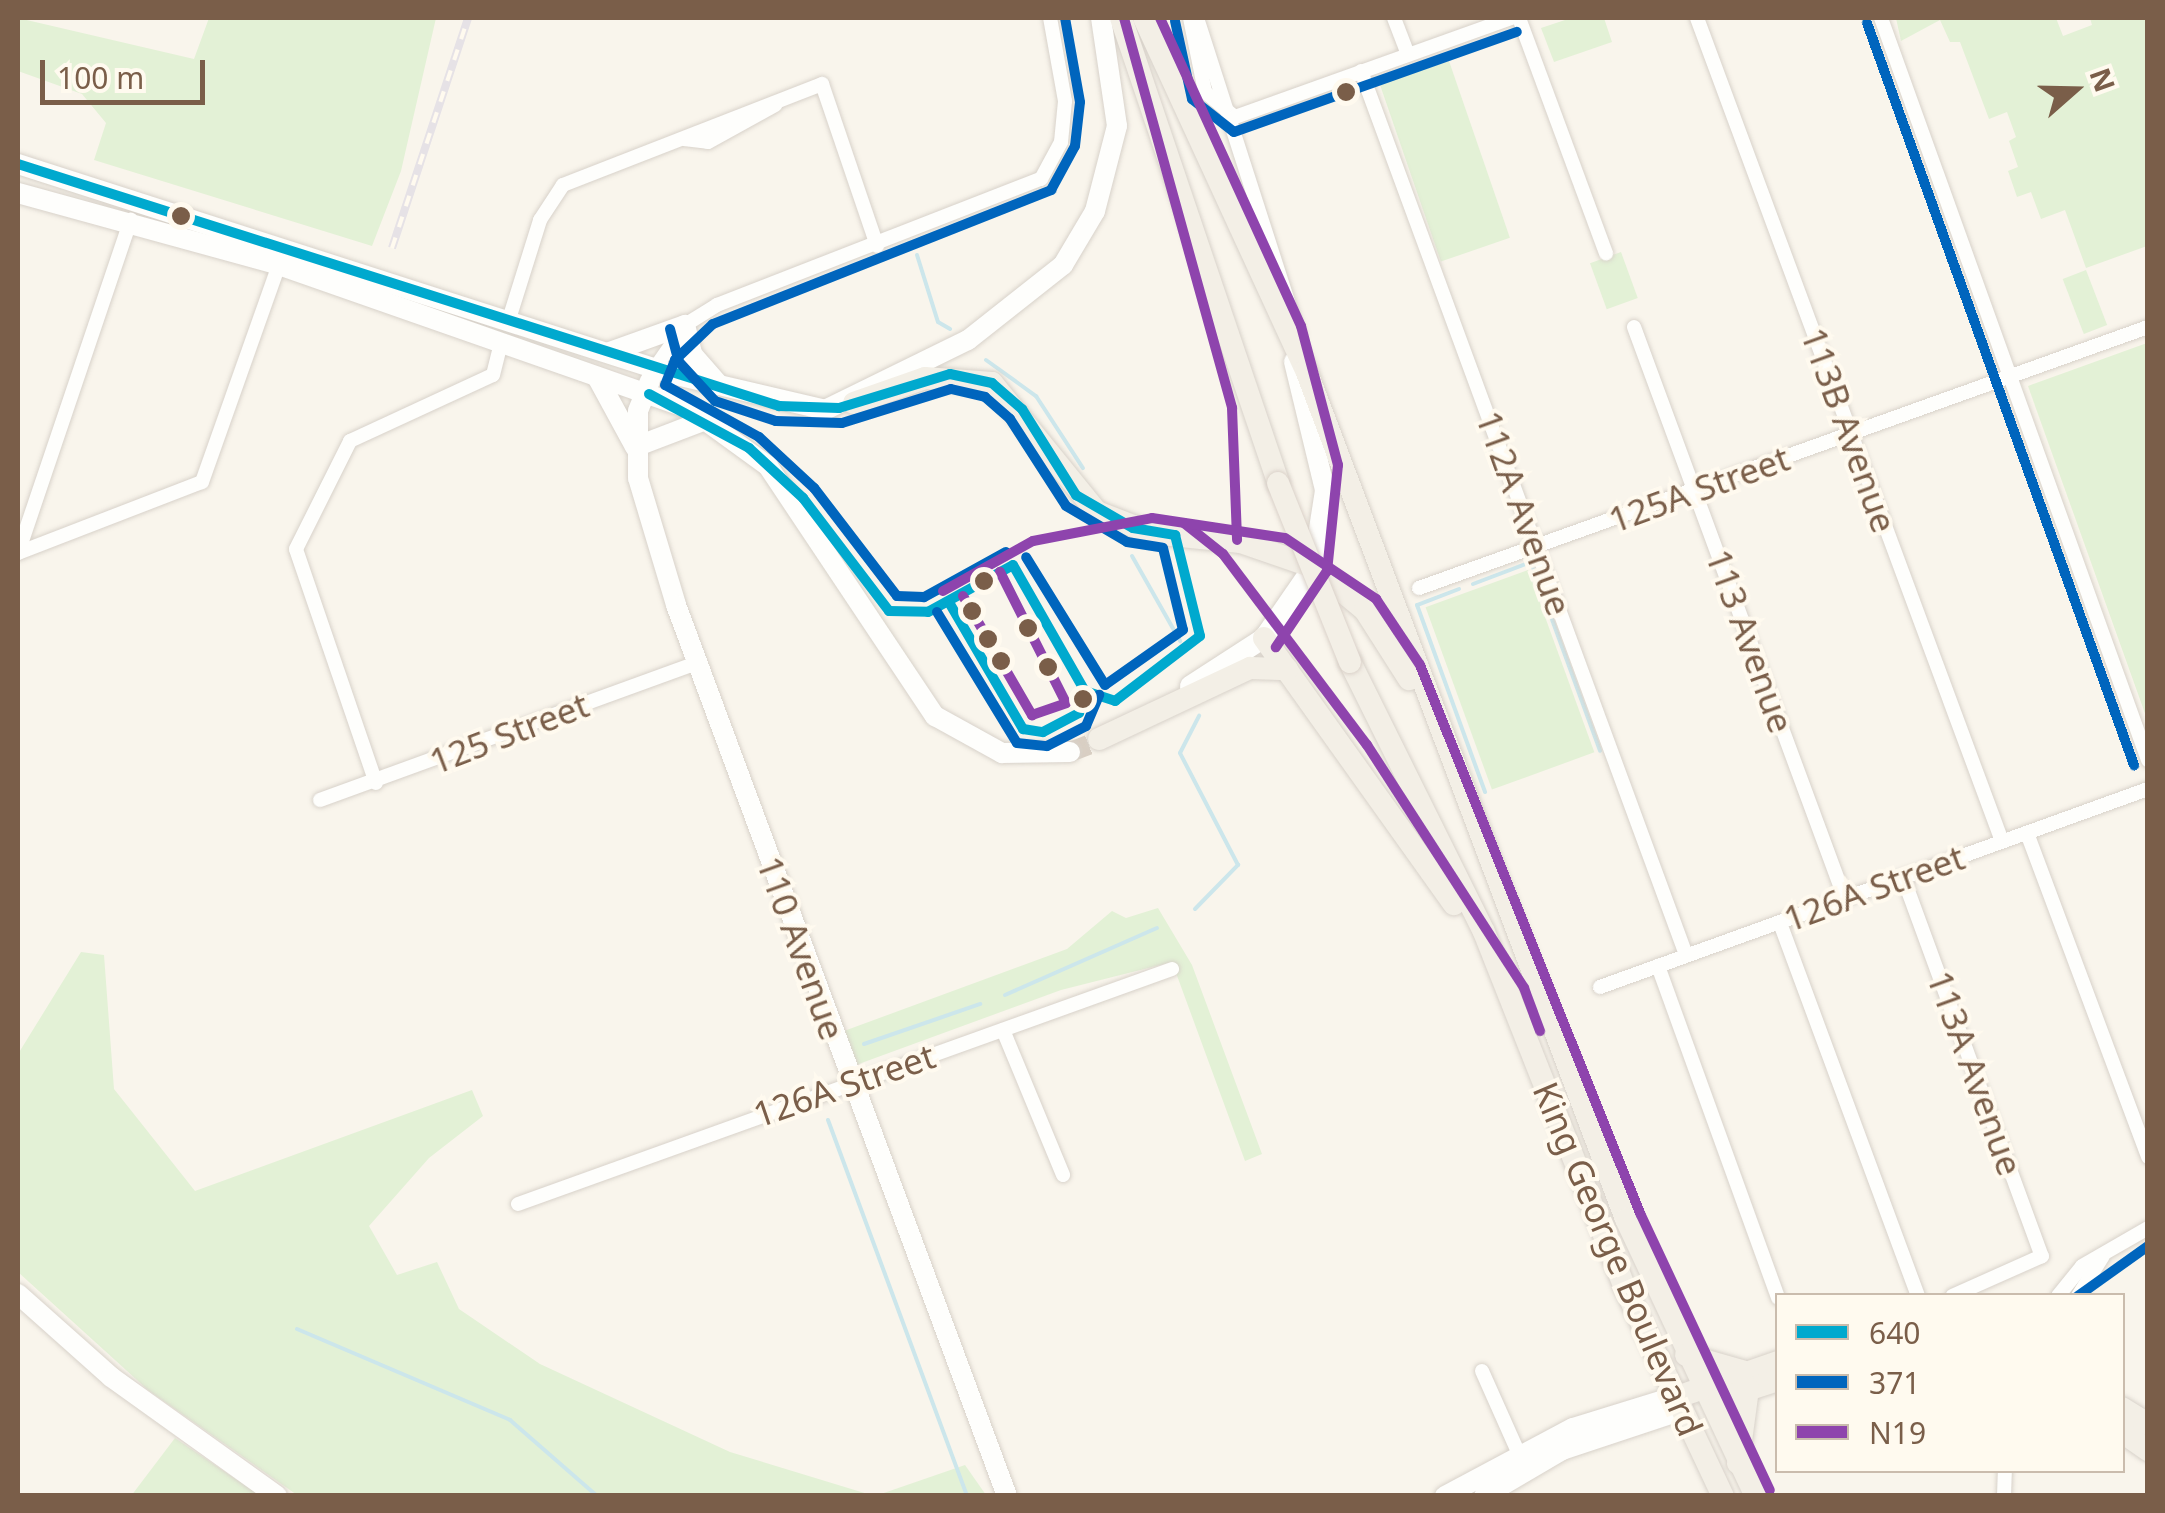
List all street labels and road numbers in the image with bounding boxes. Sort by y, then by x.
street label: 113B Avenue [1793,322,1905,538]
street label: 112A Avenue [1468,405,1580,621]
street label: 125A Street [1603,437,1795,541]
street label: 113 Avenue [1697,544,1803,738]
street label: 125 Street [424,683,594,783]
street label: 126A Street [1778,836,1970,940]
street label: 110 Avenue [748,851,854,1045]
street label: 113A Avenue [1919,965,2031,1181]
street label: 126A Street [748,1034,940,1136]
street label: King George Boulevard [1524,1076,1712,1442]

